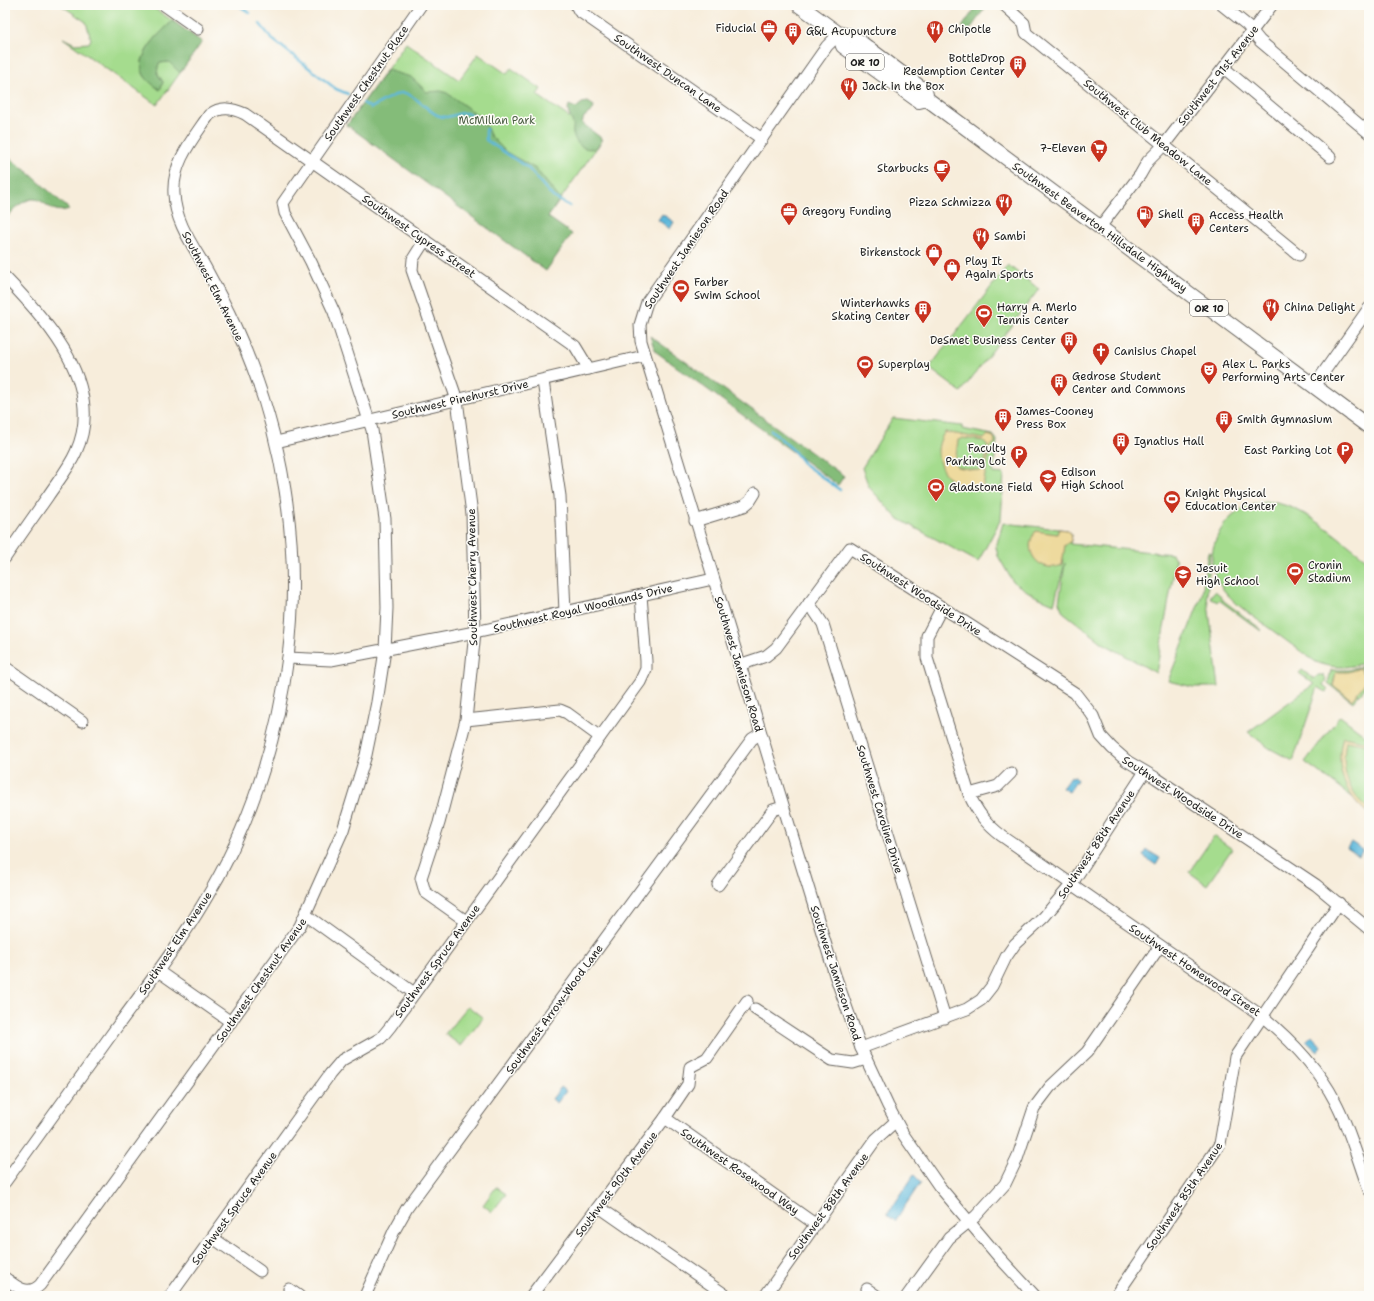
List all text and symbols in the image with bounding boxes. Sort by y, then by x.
office icon: Fiducial [759,18,779,43]
restaurant icon: Chipotle [925,19,945,44]
place label: Fiducial [716,21,757,36]
building icon: G&L Acupuncture [783,21,803,46]
street label: Southwest Chestnut Place [321,22,412,144]
place label: Chipotle [948,22,991,37]
street label: Southwest 91st Avenue [1174,22,1262,129]
place label: G&L Acupuncture [806,24,897,39]
street label: Southwest Duncan Lane [611,31,724,116]
place label: BottleDrop Redemption Center [903,51,1005,79]
road number: OR 10 [846,54,884,70]
building icon: BottleDrop Redemption Center [1008,54,1028,79]
restaurant icon: Jack in the Box [839,76,859,101]
street label: Southwest Club Meadow Lane [1080,76,1215,189]
place label: Jack in the Box [862,79,944,94]
park label: McMillan Park [459,113,535,128]
supermarket icon: 7-Eleven [1089,138,1109,163]
place label: 7-Eleven [1040,141,1086,156]
cafe icon: Starbucks [932,158,952,183]
street label: Southwest Beaverton Hillsdale Highway [1009,159,1190,296]
place label: Starbucks [877,161,929,176]
street label: Southwest Jamieson Road [641,187,732,312]
street label: Southwest Cypress Street [359,191,479,282]
restaurant icon: Pizza Schmizza [994,192,1014,217]
place label: Pizza Schmizza [909,195,991,210]
office icon: Gregory Funding [779,201,799,226]
place label: Gregory Funding [802,204,891,219]
fuel station icon: Shell [1135,204,1155,229]
place label: Shell [1158,207,1184,222]
place label: Access Health Centers [1209,208,1284,236]
building icon: Access Health Centers [1186,211,1206,236]
restaurant icon: Sambi [971,226,991,251]
street label: Southwest Elm Avenue [178,229,247,344]
place label: Sambi [994,229,1026,244]
shop icon: Birkenstock [924,242,944,267]
place label: Birkenstock [860,245,921,260]
place label: Play It Again Sports [965,254,1034,282]
shop icon: Play It Again Sports [942,257,962,282]
place label: Farber Swim School [694,275,761,303]
sports icon: Farber Swim School [671,278,691,303]
place label: Winterhawks Skating Center [832,296,910,324]
restaurant icon: China Delight [1261,297,1281,322]
building icon: Winterhawks Skating Center [913,299,933,324]
place label: Harry A. Merlo Tennis Center [997,300,1077,328]
road number: OR 10 [1190,300,1228,316]
place label: China Delight [1284,300,1355,315]
sports icon: Harry A. Merlo Tennis Center [974,303,994,328]
building icon: DeSmet Business Center [1059,330,1079,355]
place label: DeSmet Business Center [930,333,1056,348]
church icon: Canisius Chapel [1091,341,1111,366]
place label: Canisius Chapel [1114,344,1197,359]
sports icon: Superplay [855,354,875,379]
place label: Superplay [878,357,930,372]
place label: Alex L. Parks Performing Arts Center [1222,357,1345,385]
theatre icon: Alex L. Parks Performing Arts Center [1199,360,1219,385]
place label: Gedrose Student Center and Commons [1072,369,1186,397]
building icon: Gedrose Student Center and Commons [1049,372,1069,397]
street label: Southwest Pinehurst Drive [390,376,530,423]
place label: James-Cooney Press Box [1016,404,1094,432]
building icon: James-Cooney Press Box [993,407,1013,432]
building icon: Smith Gymnasium [1214,409,1234,434]
place label: Smith Gymnasium [1237,412,1333,427]
building icon: Ignatius Hall [1111,431,1131,456]
place label: Ignatius Hall [1134,434,1205,449]
parking icon: East Parking Lot [1335,440,1355,465]
place label: Faculty Parking Lot [945,441,1006,469]
place label: East Parking Lot [1244,443,1332,458]
parking icon: Faculty Parking Lot [1009,444,1029,469]
place label: Edison High School [1061,465,1125,493]
school or university icon: Edison High School [1038,468,1058,493]
sports icon: Gladstone Field [926,477,946,502]
place label: Gladstone Field [949,480,1033,495]
place label: Knight Physical Education Center [1185,486,1276,514]
sports icon: Knight Physical Education Center [1162,489,1182,514]
street label: Southwest Cherry Avenue [464,508,481,646]
street label: Southwest Woodside Drive [857,549,984,639]
place label: Cronin Stadium [1308,558,1352,586]
place label: Jesuit High School [1196,561,1260,589]
sports icon: Cronin Stadium [1285,561,1305,586]
school or university icon: Jesuit High School [1173,564,1193,589]
street label: Southwest Royal Woodlands Drive [492,581,674,636]
street label: Southwest Jamieson Road [711,594,766,734]
street label: Southwest Caroline Drive [853,743,906,875]
street label: Southwest Woodside Drive [1119,752,1246,842]
street label: Southwest 88th Avenue [1054,787,1139,902]
street label: Southwest Elm Avenue [135,889,216,998]
street label: Southwest Spruce Avenue [391,902,484,1021]
street label: Southwest Jamieson Road [807,904,864,1043]
street label: Southwest Chestnut Avenue [213,915,310,1046]
street label: Southwest Homewood Street [1126,921,1263,1020]
street label: Southwest Arrow-Wood Lane [502,941,607,1077]
street label: Southwest Rosewood Way [678,1125,802,1218]
street label: Southwest 90th Avenue [572,1128,661,1240]
street label: Southwest 85th Avenue [1142,1139,1226,1253]
street label: Southwest Spruce Avenue [188,1149,281,1268]
street label: Southwest 88th Avenue [785,1150,872,1263]

